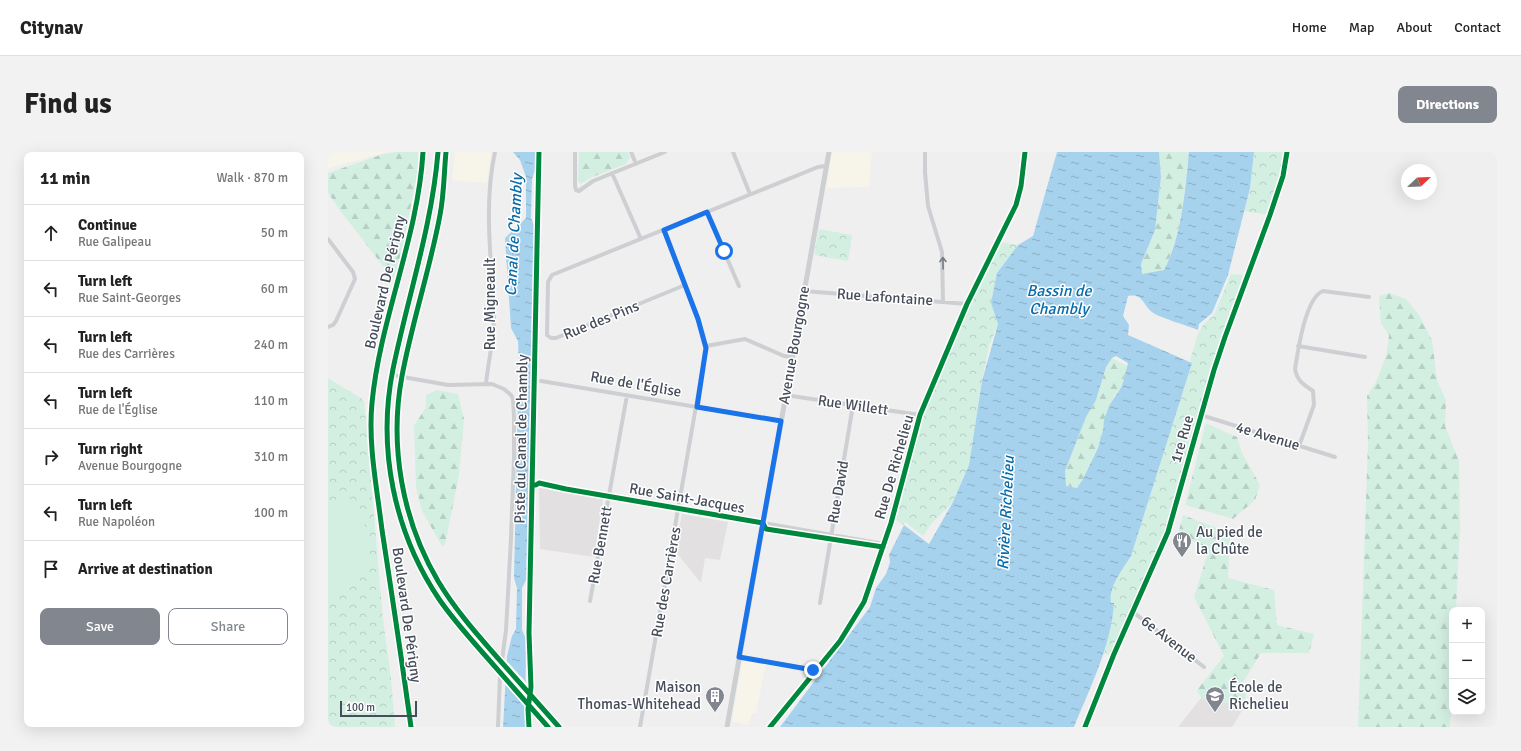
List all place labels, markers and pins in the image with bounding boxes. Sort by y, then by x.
place label: Au pied de la Chûte [1196,523,1263,558]
restaurant icon: Au pied de la Chûte [1171,530,1193,558]
place label: École de Richelieu [1229,677,1289,713]
place label: Maison Thomas-Whitehead [578,678,701,713]
building icon: Maison Thomas-Whitehead [704,685,726,713]
school or university icon: École de Richelieu [1204,685,1226,713]

